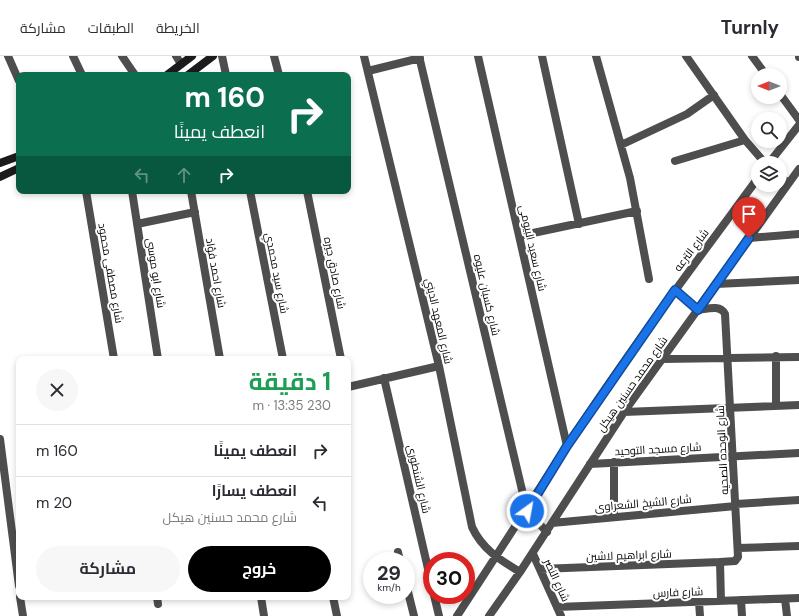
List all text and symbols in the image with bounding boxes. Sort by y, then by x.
text: Turnly [721,15,779,40]
text: مشاركة [20,19,66,37]
text: الطبقات [88,19,134,37]
text: الخريطة [156,19,200,37]
north arrow [751,68,787,104]
map controls [751,68,787,192]
text: 160 m [184,79,265,116]
icon: right [279,88,331,140]
button: search [751,112,787,148]
text: انعطف يمينًا [174,120,265,144]
button: layers [751,156,787,192]
icon: left [131,164,153,186]
icon: ahead [173,164,195,186]
icon: right [215,164,237,186]
pin [732,197,766,238]
icon: arrive [738,203,760,225]
street label: شارع سعيد البيومى [515,204,550,293]
street label: شارع مصطفى محمود [94,222,127,324]
street label: شارع الترعه [670,226,712,275]
street label: شارع سيد محمدي [260,231,292,315]
street label: شارع صادق جيره [320,236,349,311]
street label: شارع ابو موسى [143,237,168,309]
street label: شارع احمد فؤاد [202,237,229,309]
street label: شارع كسبان عليوه [470,253,503,337]
street label: شارع المعهد الديني [420,277,456,366]
street label: شارع محمد حسنين هيكل [594,333,671,435]
text: 1 دقيقة [249,366,331,397]
button: close [36,369,78,411]
text: 230 m · 13:35 [252,397,331,414]
street label: شارع الوحده الصحيه [713,405,732,495]
icon: right [309,440,331,462]
street label: شارع مسجد التوحيد [614,440,702,459]
text: 160 m [36,441,78,461]
text: انعطف يمينًا [214,441,297,461]
street label: شارع الشنطورى [403,443,434,515]
text: انعطف يسارًا [212,481,297,501]
position arrow [506,490,548,532]
icon: left [309,492,331,514]
street label: شارع الشيخ الشعراوى [594,492,692,515]
text: 20 m [36,493,72,513]
text: شارع محمد حسنين هيكل [163,509,297,526]
button: مشاركة [36,546,180,592]
button: خروج [188,546,331,592]
street label: شارع ابراهيم لاشين [586,547,672,564]
speed limit sign: 30 [423,552,475,604]
street label: شارع النصر [540,555,573,604]
text: 29 [377,560,401,586]
text: km/h [377,581,401,594]
street label: شارع فارس [653,584,703,601]

